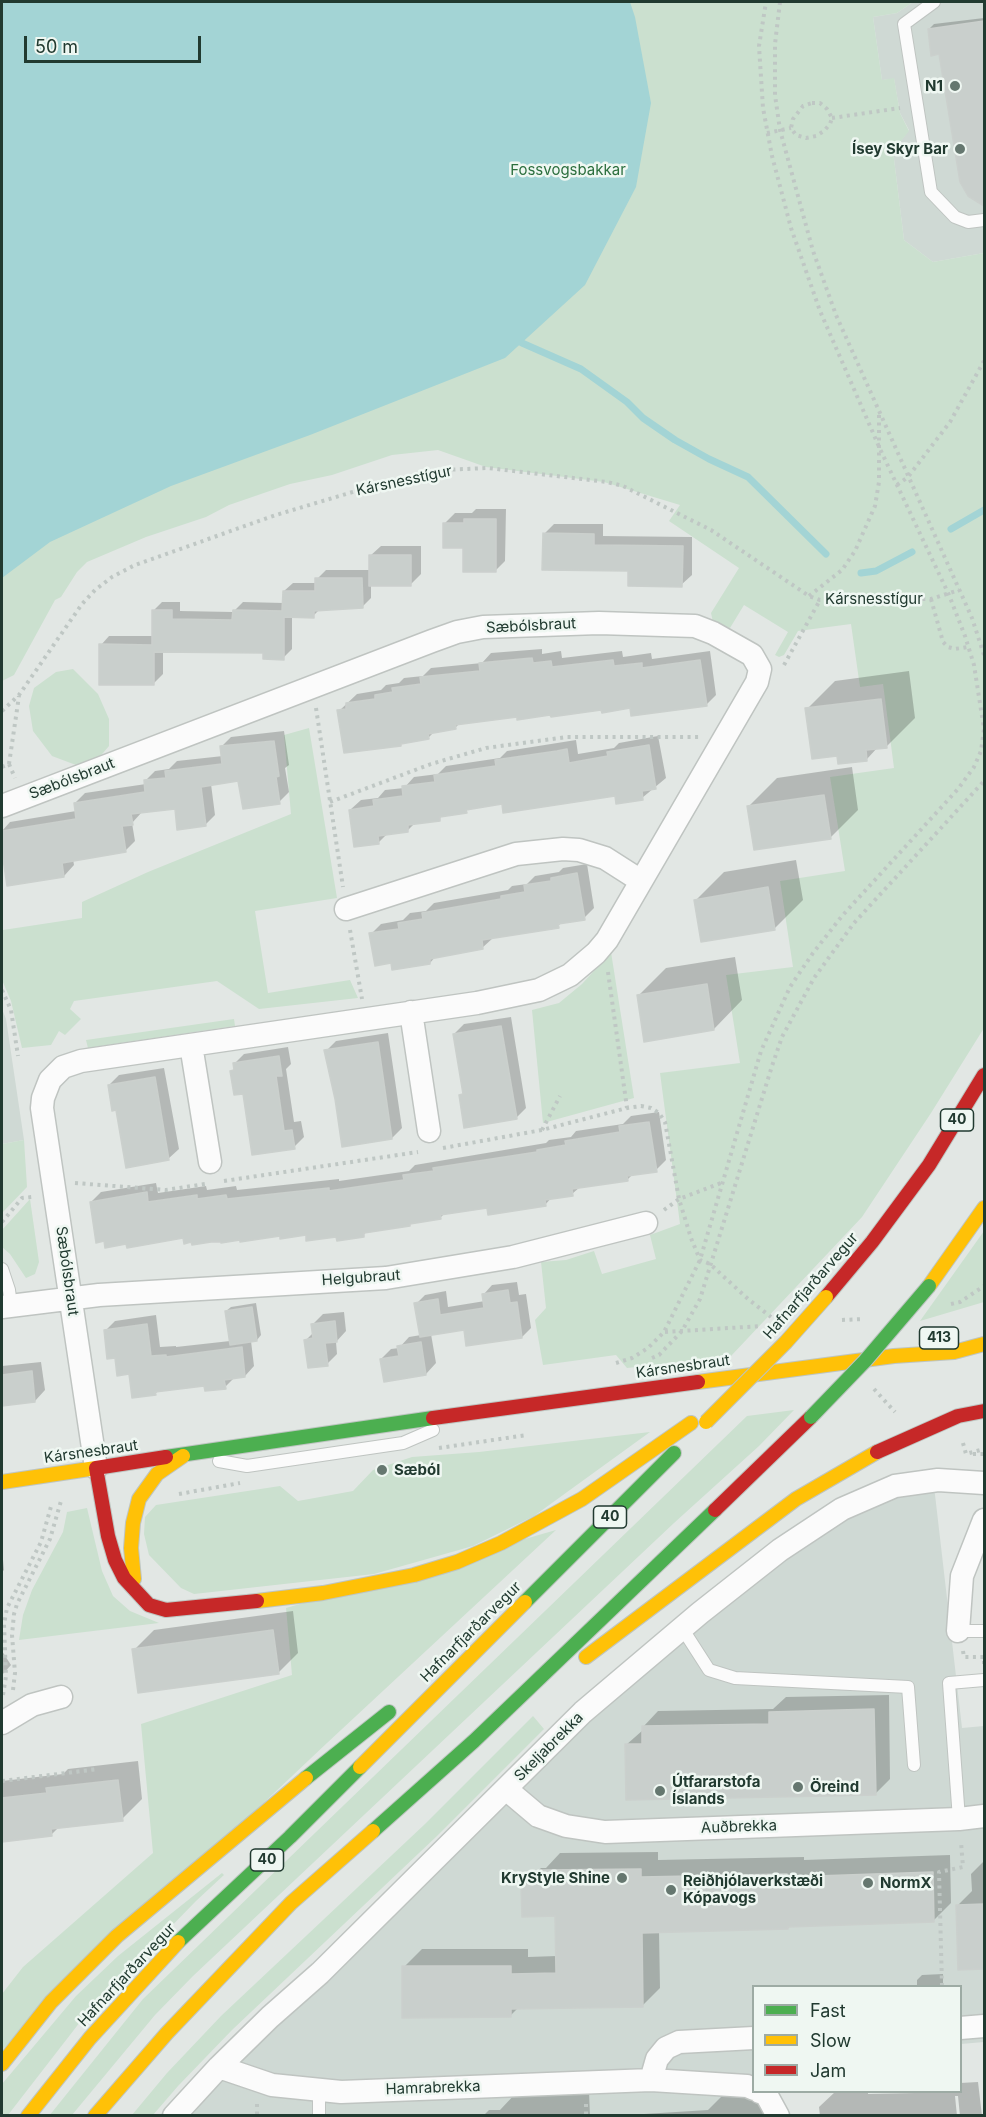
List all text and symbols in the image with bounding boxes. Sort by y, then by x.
scale bar [27,24,204,62]
text: 50 m [35,36,78,57]
place label: N1 [925,77,943,95]
marker: N1 [948,79,962,93]
place label: Ísey Skyr Bar [852,140,948,158]
marker: Ísey Skyr Bar [953,142,967,156]
park label: Fossvogsbakkar [510,161,626,179]
street label: Kársnesstígur [354,462,454,500]
street label: Kársnesstígur [825,590,923,608]
street label: Sæbólsbraut [486,615,576,637]
street label: Sæbólsbraut [27,754,117,804]
road number: 40 [940,1109,974,1131]
street label: Sæbólsbraut [52,1225,82,1317]
street label: Hafnarfjarðarvegur [760,1229,862,1343]
street label: Helgubraut [321,1266,401,1290]
road number: 413 [920,1327,958,1349]
street label: Kársnesbraut [635,1352,731,1382]
street label: Kársnesbraut [43,1437,139,1467]
place label: Sæból [394,1461,440,1479]
marker: Sæból [375,1463,389,1477]
road number: 40 [594,1506,626,1528]
street label: Hafnarfjarðarvegur [417,1578,525,1686]
street label: Skeljabrekka [511,1709,587,1785]
place label: Útfararstofa Íslands [672,1773,760,1808]
place label: Öreind [810,1778,859,1796]
marker: Öreind [791,1780,805,1794]
marker: Útfararstofa Íslands [653,1784,667,1798]
street label: Auðbrekka [701,1817,777,1837]
road number: 40 [250,1849,284,1871]
place label: KryStyle Shine [501,1869,610,1887]
marker: KryStyle Shine [615,1871,629,1885]
place label: Reiðhjólaverkstæði Kópavogs [683,1872,823,1907]
place label: NormX [880,1874,932,1892]
marker: NormX [861,1876,875,1890]
marker: Reiðhjólaverkstæði Kópavogs [664,1883,678,1897]
street label: Hafnarfjarðarvegur [74,1919,180,2031]
legend [752,1985,962,2093]
text: Fast [810,2000,846,2021]
text: Slow [810,2030,851,2051]
text: Jam [810,2060,846,2081]
street label: Hamrabrekka [385,2077,481,2099]

